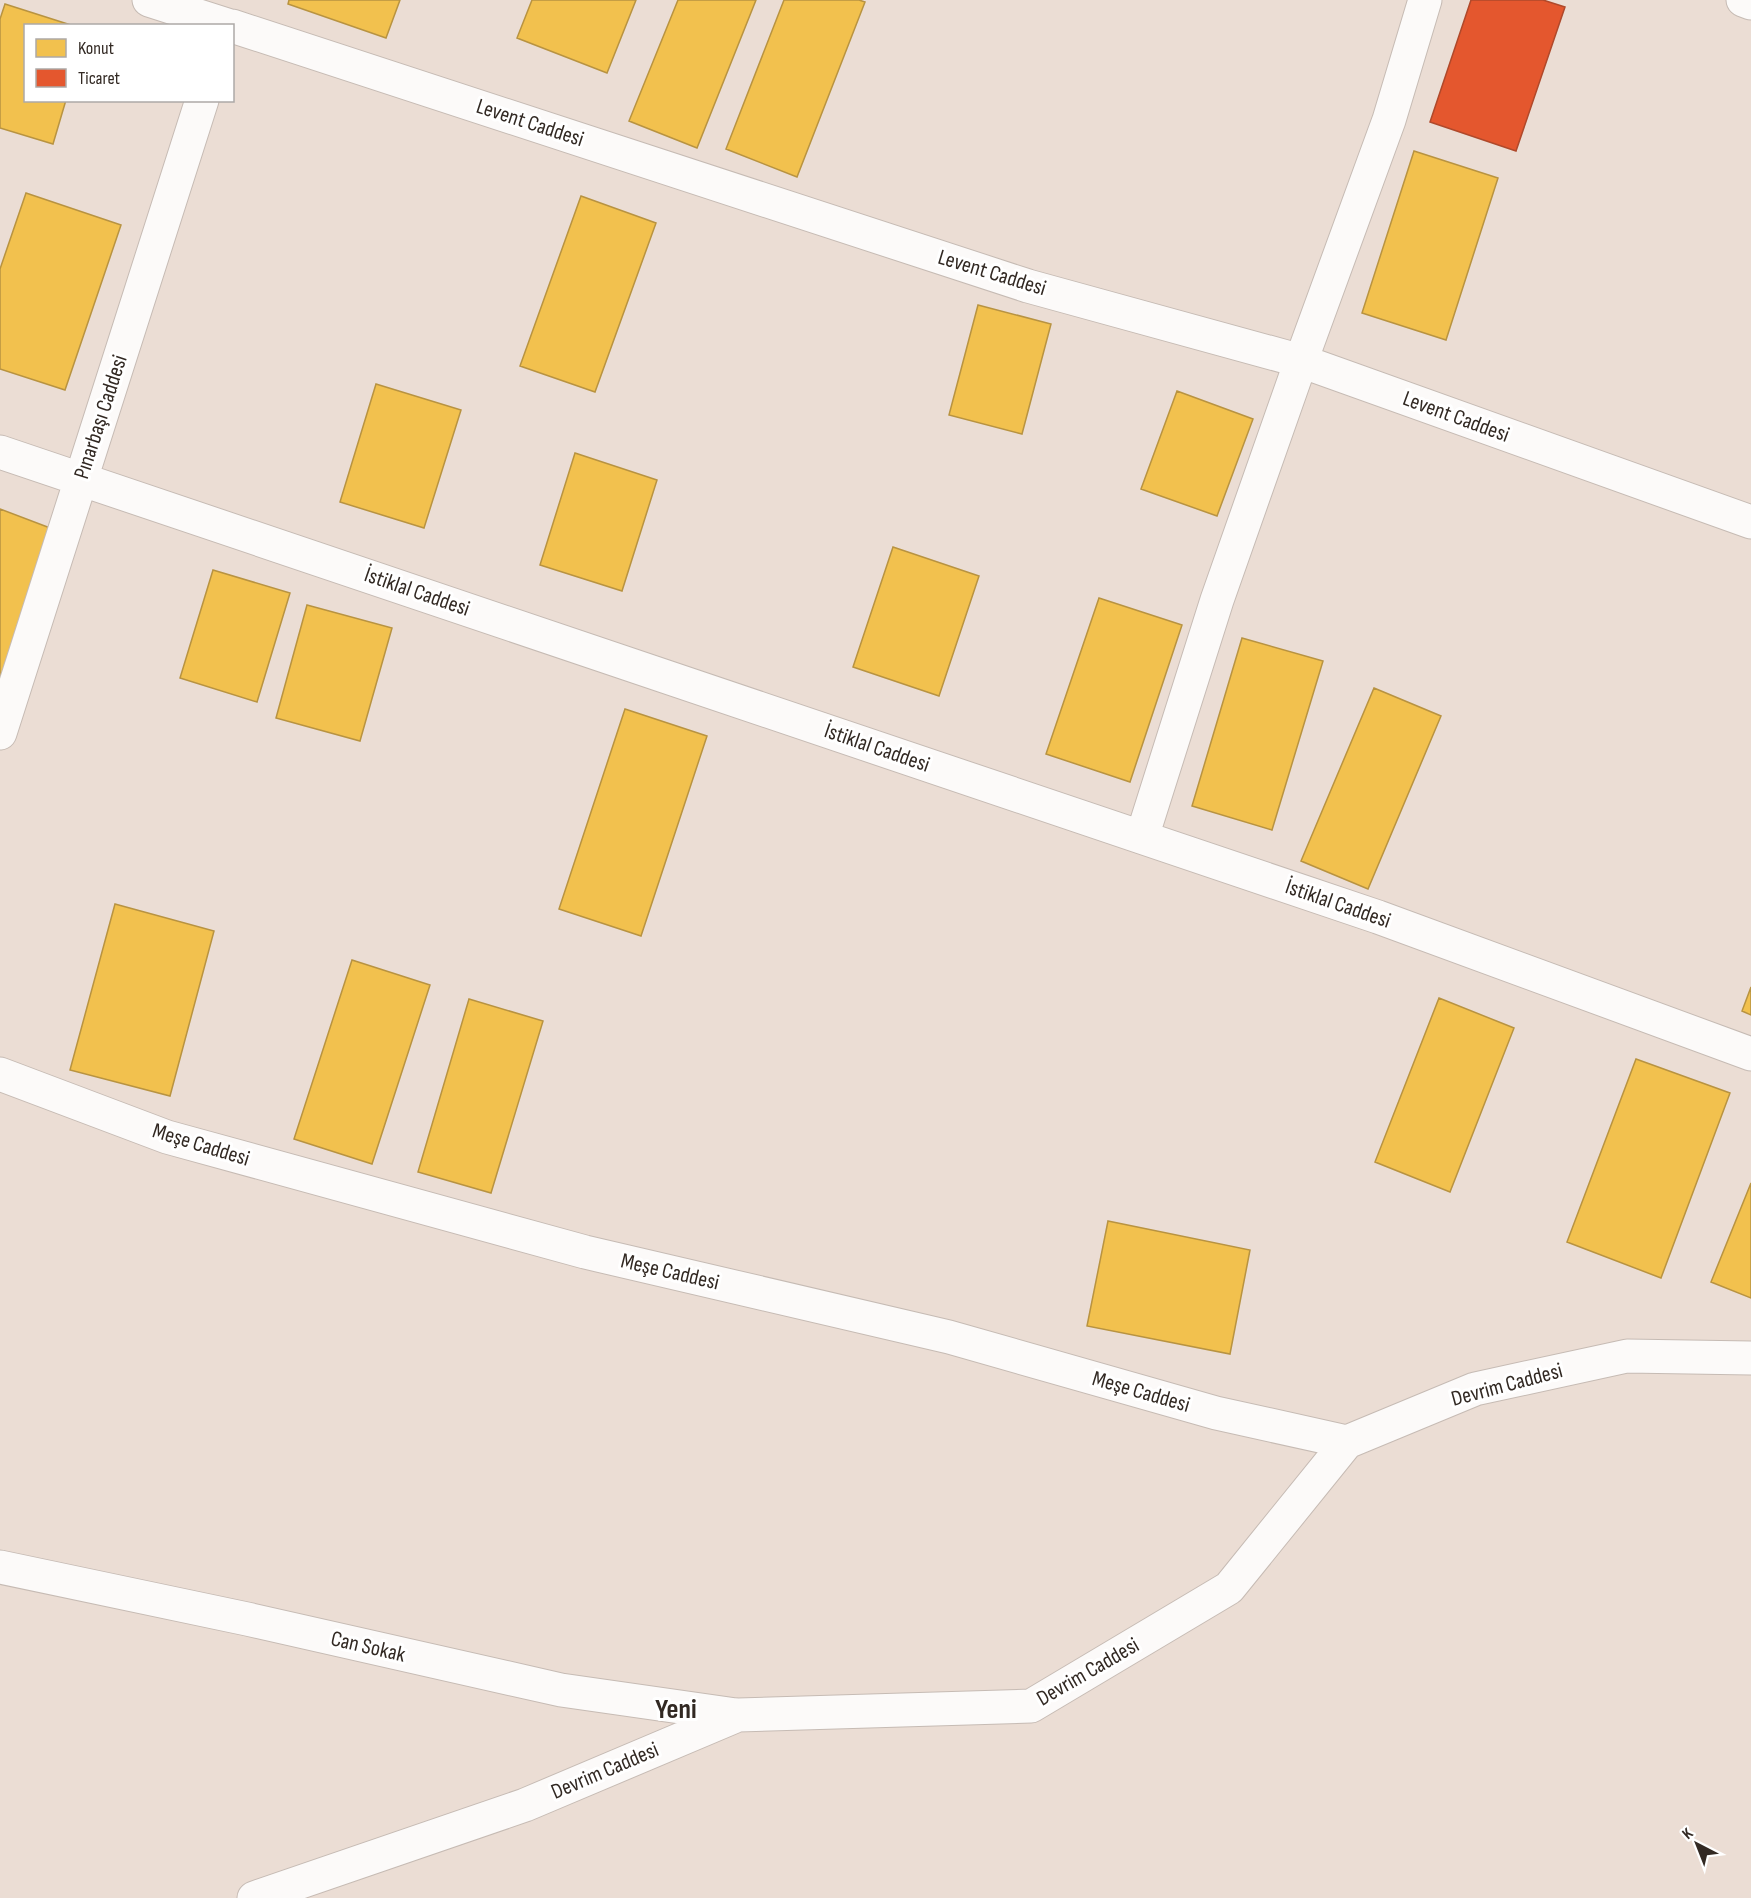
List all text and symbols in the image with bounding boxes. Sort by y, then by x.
legend [24,24,234,102]
text: Konut [78,38,115,59]
text: Ticaret [78,68,121,89]
street label: Levent Caddesi [473,93,587,153]
street label: Levent Caddesi [935,244,1049,302]
street label: Pınarbaşı Caddesi [68,352,134,482]
street label: Levent Caddesi [1399,385,1513,449]
street label: İstiklal Caddesi [361,561,473,623]
street label: İstiklal Caddesi [821,717,933,779]
street label: İstiklal Caddesi [1282,873,1394,935]
street label: Meşe Caddesi [149,1117,253,1173]
street label: Meşe Caddesi [618,1248,722,1296]
street label: Devrim Caddesi [1448,1357,1566,1413]
street label: Meşe Caddesi [1089,1365,1193,1419]
street label: Can Sokak [328,1625,408,1669]
street label: Devrim Caddesi [1032,1632,1144,1712]
district label: Yeni [655,1693,697,1726]
street label: Devrim Caddesi [547,1736,663,1806]
north arrow [1667,1814,1727,1874]
text: K [1679,1824,1697,1844]

